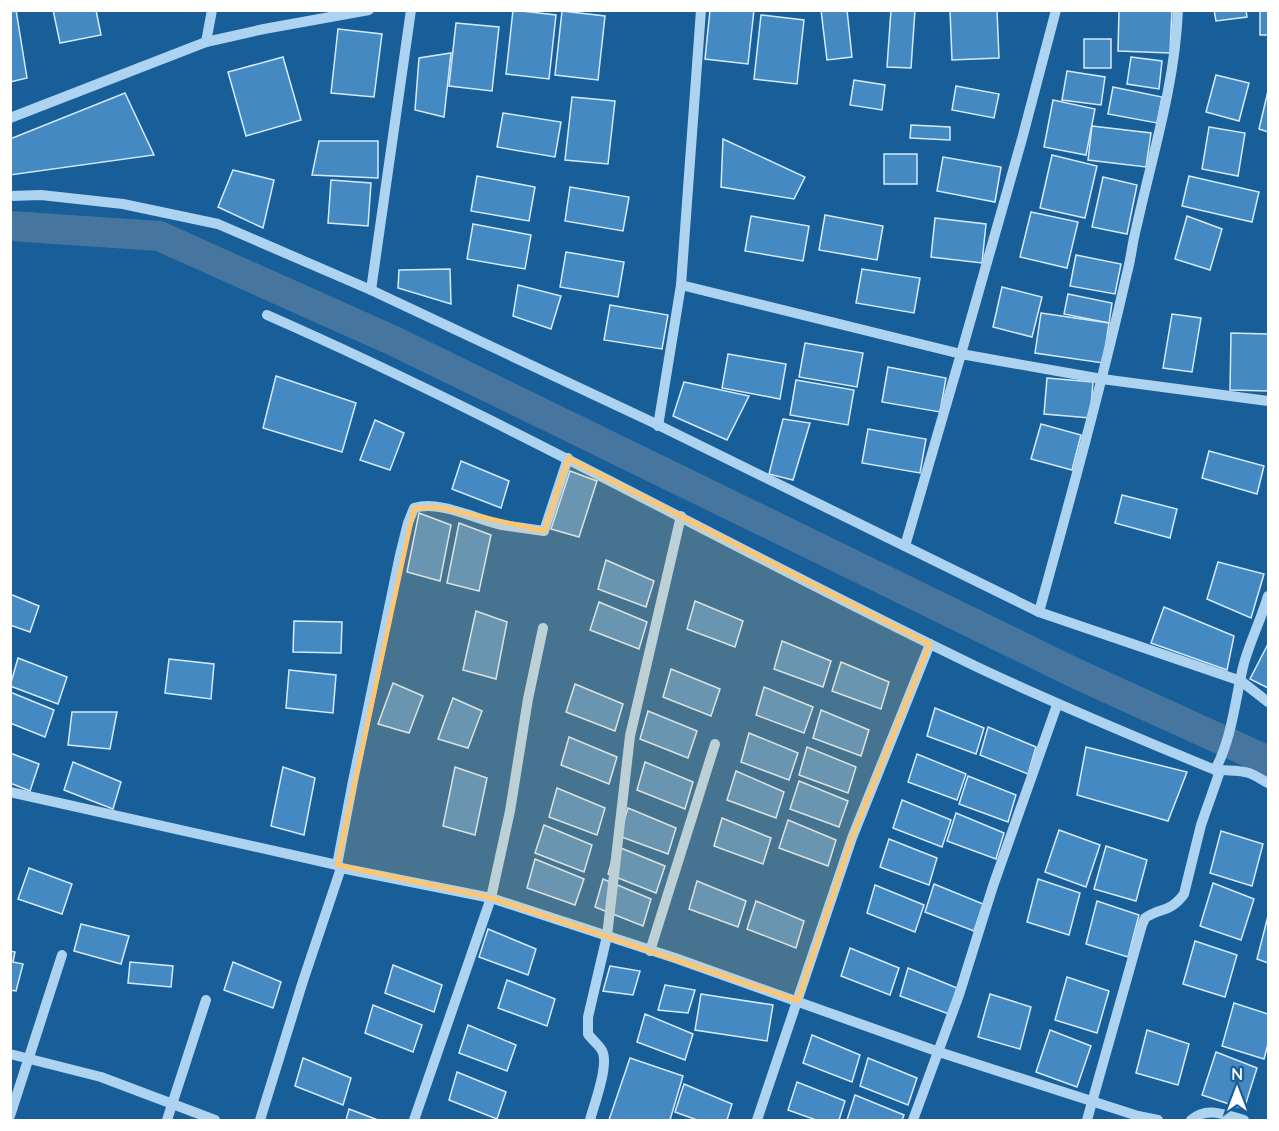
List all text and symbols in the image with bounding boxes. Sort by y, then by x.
north arrow [1207,1059,1267,1119]
text: N [1231,1064,1243,1084]

